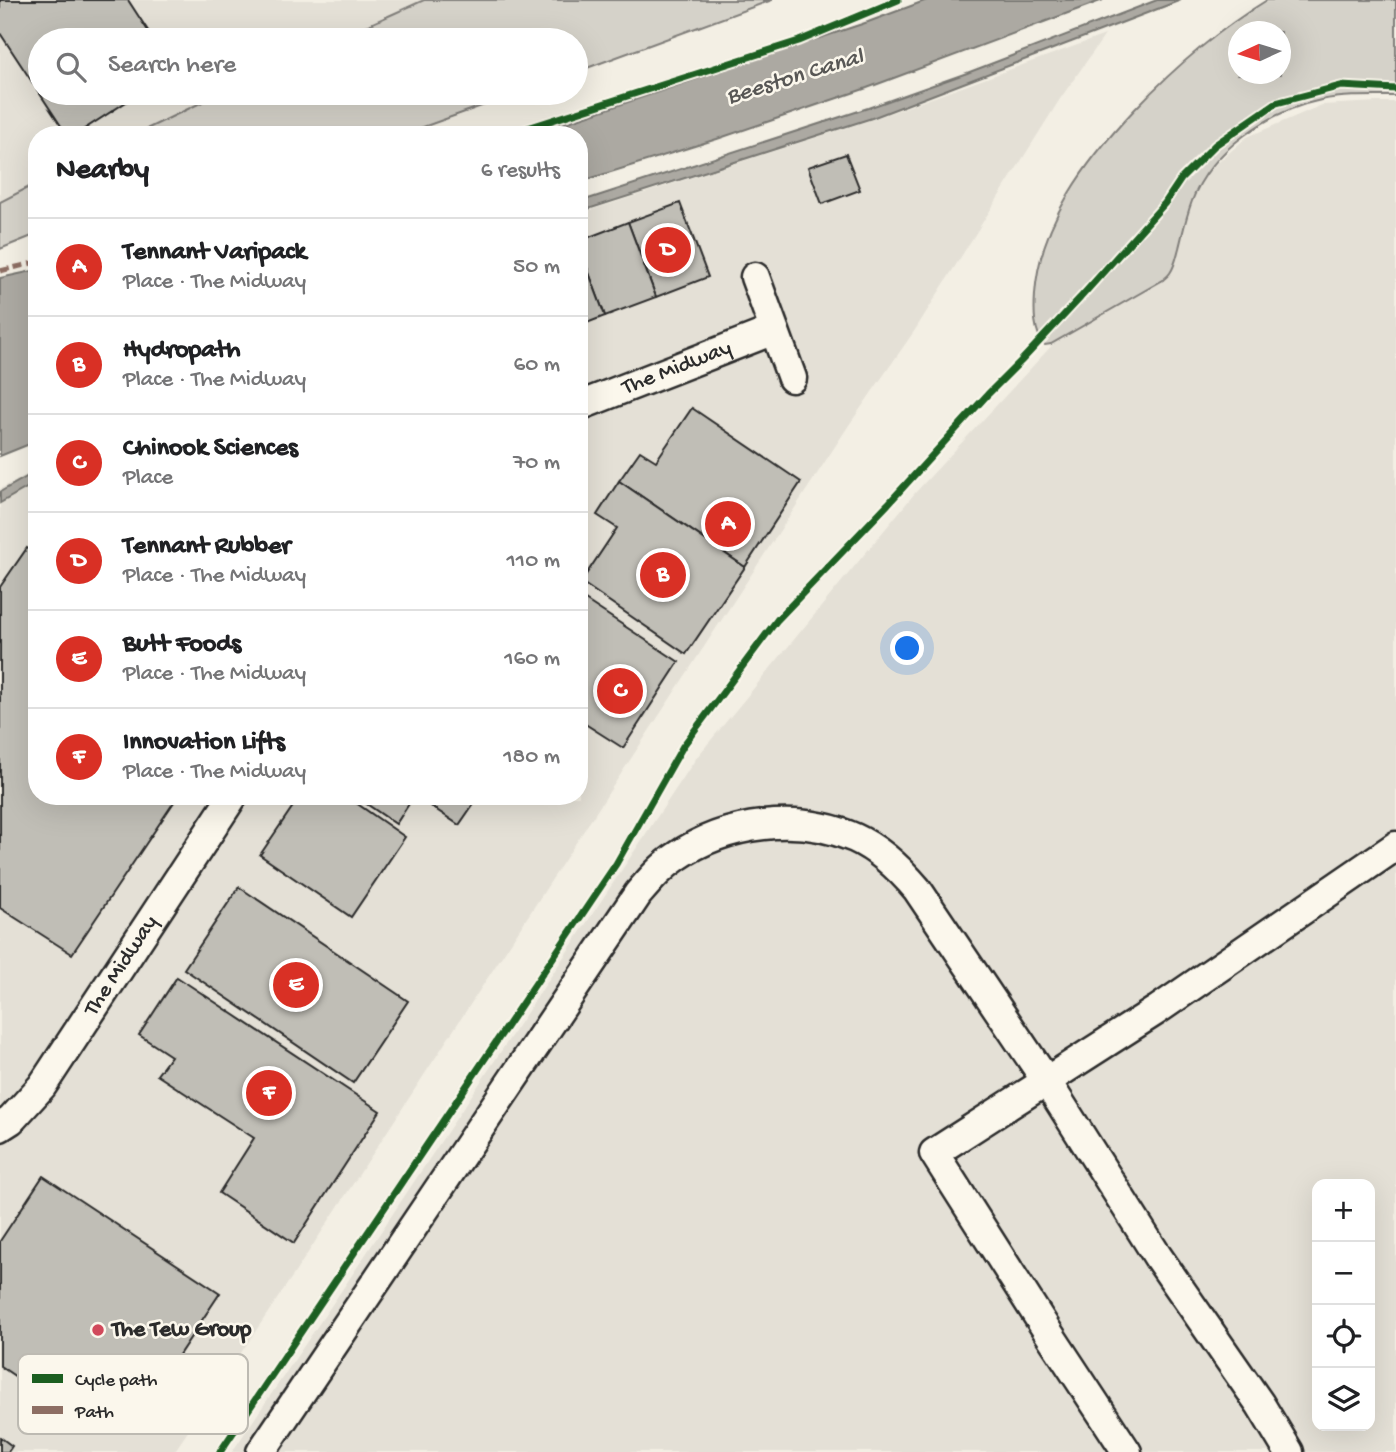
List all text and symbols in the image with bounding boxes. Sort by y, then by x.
north arrow [1228,21,1291,84]
search box [28,28,588,105]
water label: Beeston Canal [723,43,869,113]
icon: search [52,48,90,86]
text: Search here [108,51,236,82]
text: Nearby [56,154,149,189]
text: 6 results [481,158,560,185]
pin: D [645,224,691,276]
text: Tennant Varipack [123,238,306,269]
text: A [72,254,86,281]
text: 50 m [513,254,560,281]
text: Place · The Midway [123,269,306,296]
street label: The Midway [617,334,735,402]
text: Hydropath [123,336,240,367]
text: B [73,352,85,379]
text: 60 m [514,352,560,379]
text: Place · The Midway [123,367,306,394]
text: Chinook Sciences [123,434,298,465]
text: C [73,450,85,477]
text: 70 m [513,450,560,477]
text: Place [123,465,173,492]
pin: A [705,498,751,550]
text: Tennant Rubber [123,532,291,563]
text: D [72,548,87,575]
text: 110 m [507,548,560,575]
pin: B [640,549,686,601]
text: Place · The Midway [123,563,306,590]
text: Butt Foods [123,630,241,661]
your location [890,631,924,665]
text: E [72,646,86,673]
text: 160 m [504,646,560,673]
text: Place · The Midway [123,661,306,688]
pin: C [597,665,643,717]
text: Innovation Lifts [123,728,285,759]
text: F [73,744,85,771]
text: 180 m [503,744,560,771]
text: Place · The Midway [123,759,306,786]
street label: The Midway [77,910,164,1023]
pin: E [273,959,319,1011]
pin: F [246,1067,292,1119]
map controls [1312,1179,1375,1431]
button: + [1312,1179,1375,1242]
button: − [1312,1242,1375,1305]
button: locate [1312,1305,1375,1368]
place label: The Tew Group [110,1317,252,1344]
marker: The Tew Group [90,1322,106,1338]
legend [18,1354,248,1434]
button: layers [1312,1368,1375,1431]
text: Cycle path [75,1370,157,1393]
text: Path [74,1402,114,1425]

